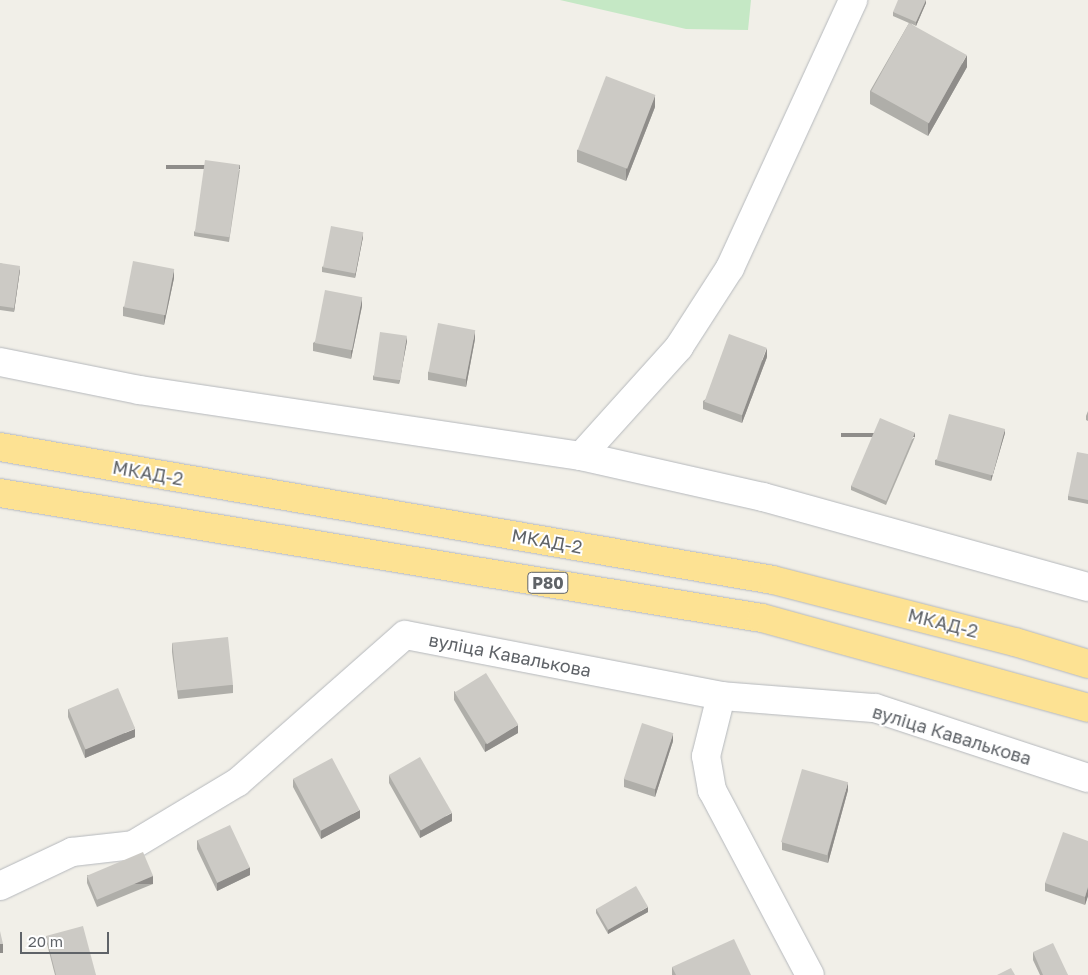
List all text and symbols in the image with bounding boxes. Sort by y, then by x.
street label: МКАД-2 [111,456,185,490]
street label: МКАД-2 [510,524,584,558]
road number: Р80 [527,570,569,596]
street label: МКАД-2 [906,604,980,642]
street label: вуліца Кавалькова [427,629,593,681]
street label: вуліца Кавалькова [870,701,1034,769]
scale bar [22,922,111,954]
text: 20 m [28,932,63,950]

